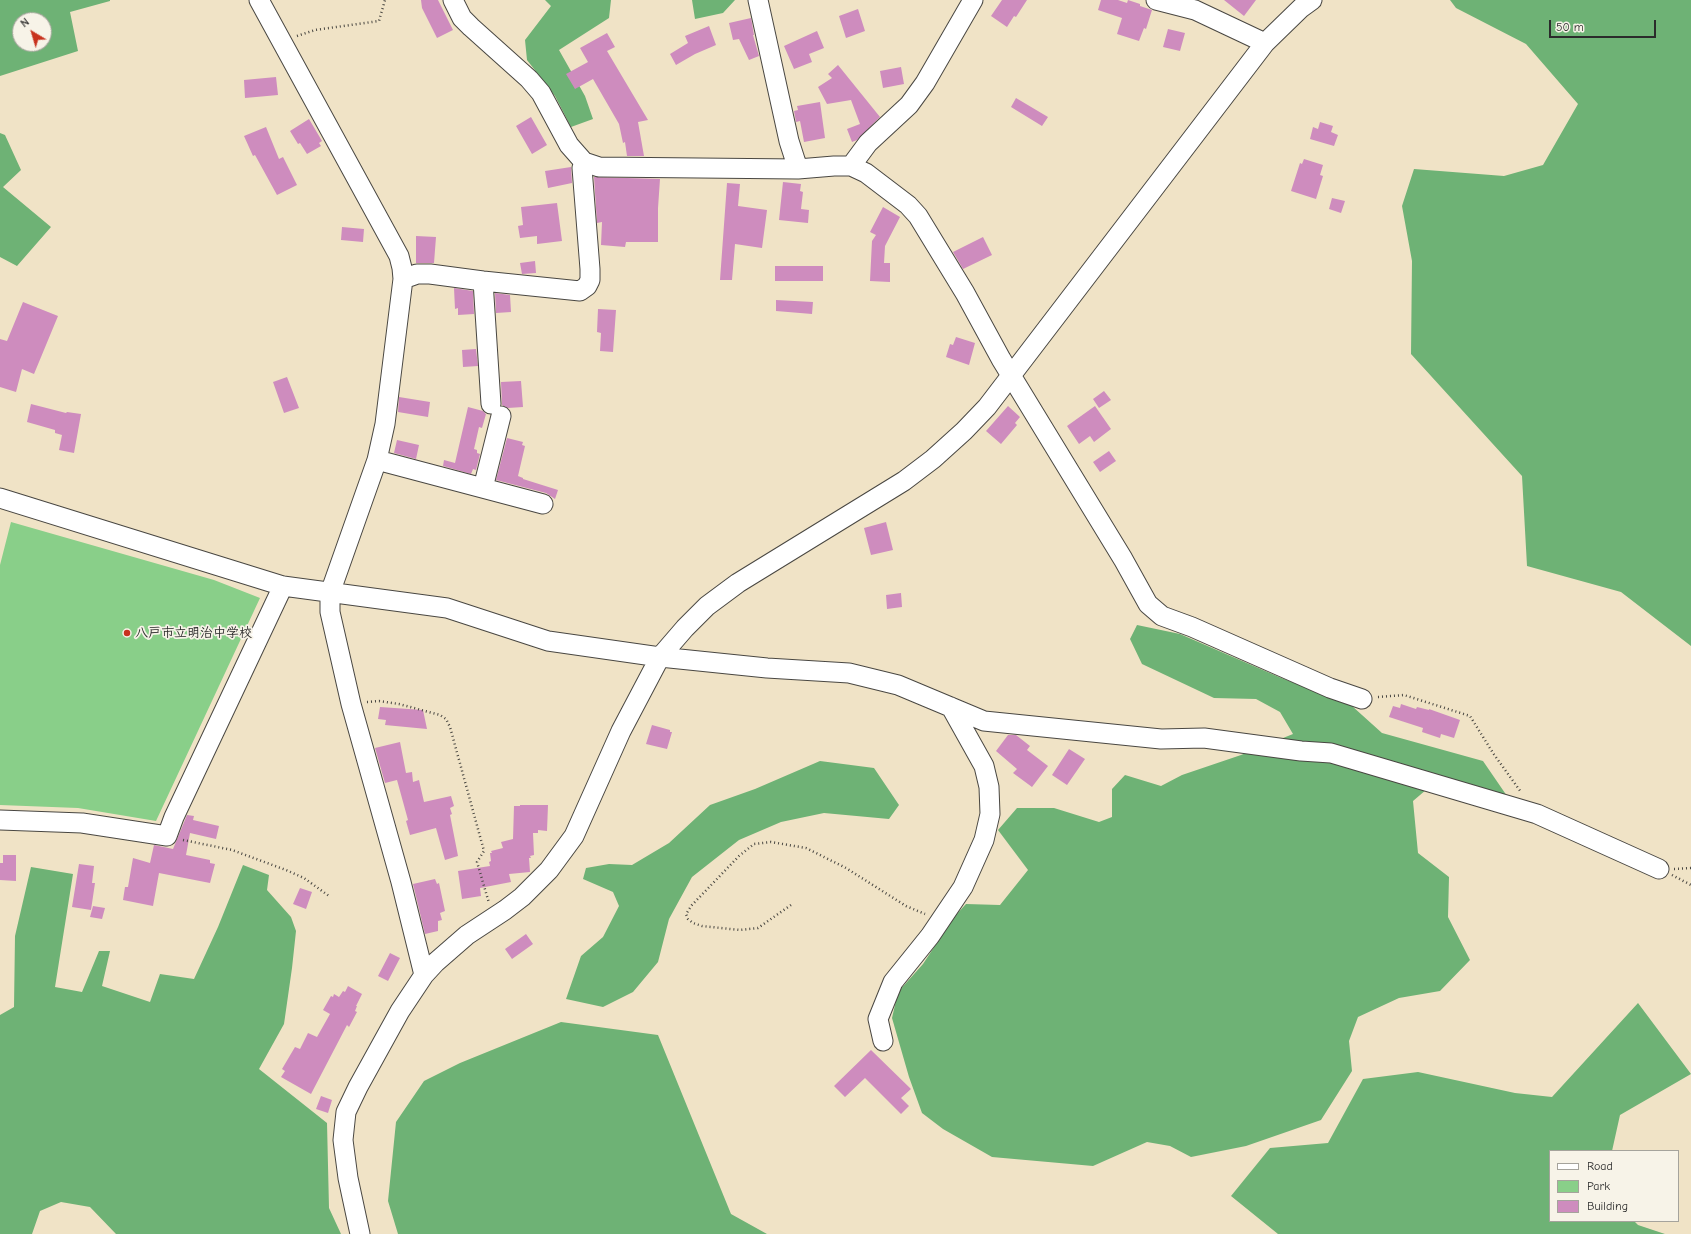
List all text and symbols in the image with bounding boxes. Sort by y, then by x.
north arrow [12,12,52,52]
scale bar [1551,12,1658,38]
text: N [18,16,32,30]
text: 50 m [1556,20,1584,34]
place label: 八戸市立明治中学校 [135,625,252,641]
marker: 八戸市立明治中学校 [122,628,132,638]
legend [1549,1150,1679,1222]
text: Road [1587,1159,1613,1173]
text: Park [1587,1179,1610,1193]
text: Building [1587,1199,1628,1213]

